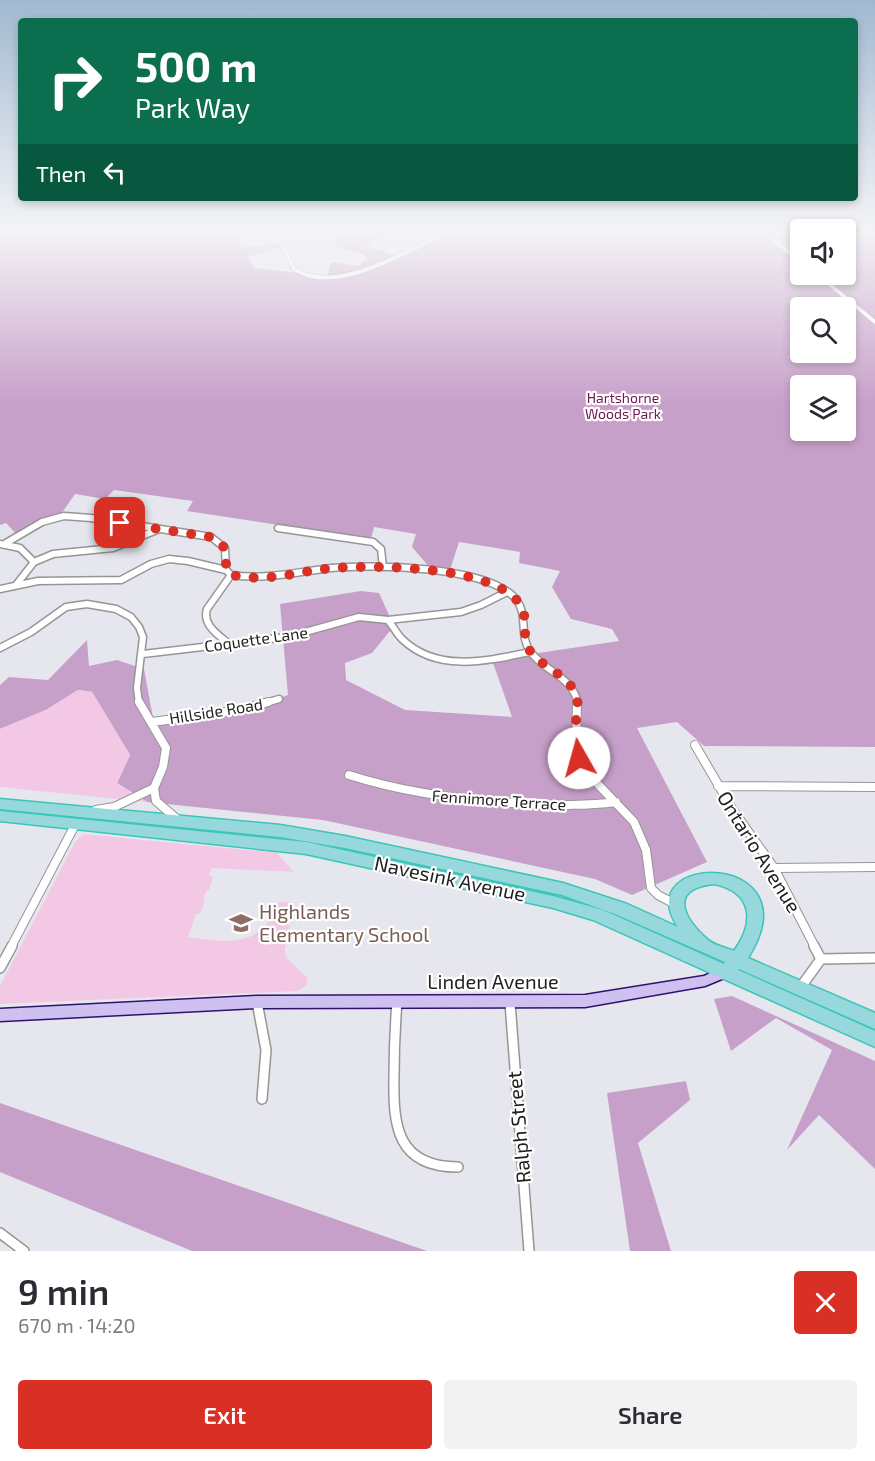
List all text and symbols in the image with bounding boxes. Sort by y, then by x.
text: 500 m [135,40,257,90]
icon: right [36,42,114,120]
text: Park Way [135,91,250,123]
icon: left [98,156,131,189]
text: Then [36,160,86,186]
map controls [790,219,856,441]
button: sound [790,219,856,285]
button: search [790,297,856,363]
button: layers [790,375,856,441]
park label: Hartshorne Woods Park [585,389,661,422]
pin [94,497,145,548]
icon: arrive [103,506,136,539]
street label: Coquette Lane [203,622,309,655]
street label: Hillside Road [168,694,264,727]
position arrow [547,726,611,790]
street label: Fennimore Terrace [431,785,567,814]
street label: Ontario Avenue [713,786,807,917]
street label: Navesink Avenue [372,850,528,906]
place label: Highlands Elementary School [259,899,429,946]
school or university icon: Highlands Elementary School [228,910,254,936]
street label: Linden Avenue [427,969,559,993]
street label: Ralph Street [501,1070,535,1184]
text: 9 min [18,1269,109,1312]
button: close [794,1271,857,1334]
text: 670 m · 14:20 [18,1313,136,1337]
button: Exit [18,1380,432,1449]
button: Share [444,1380,857,1449]

